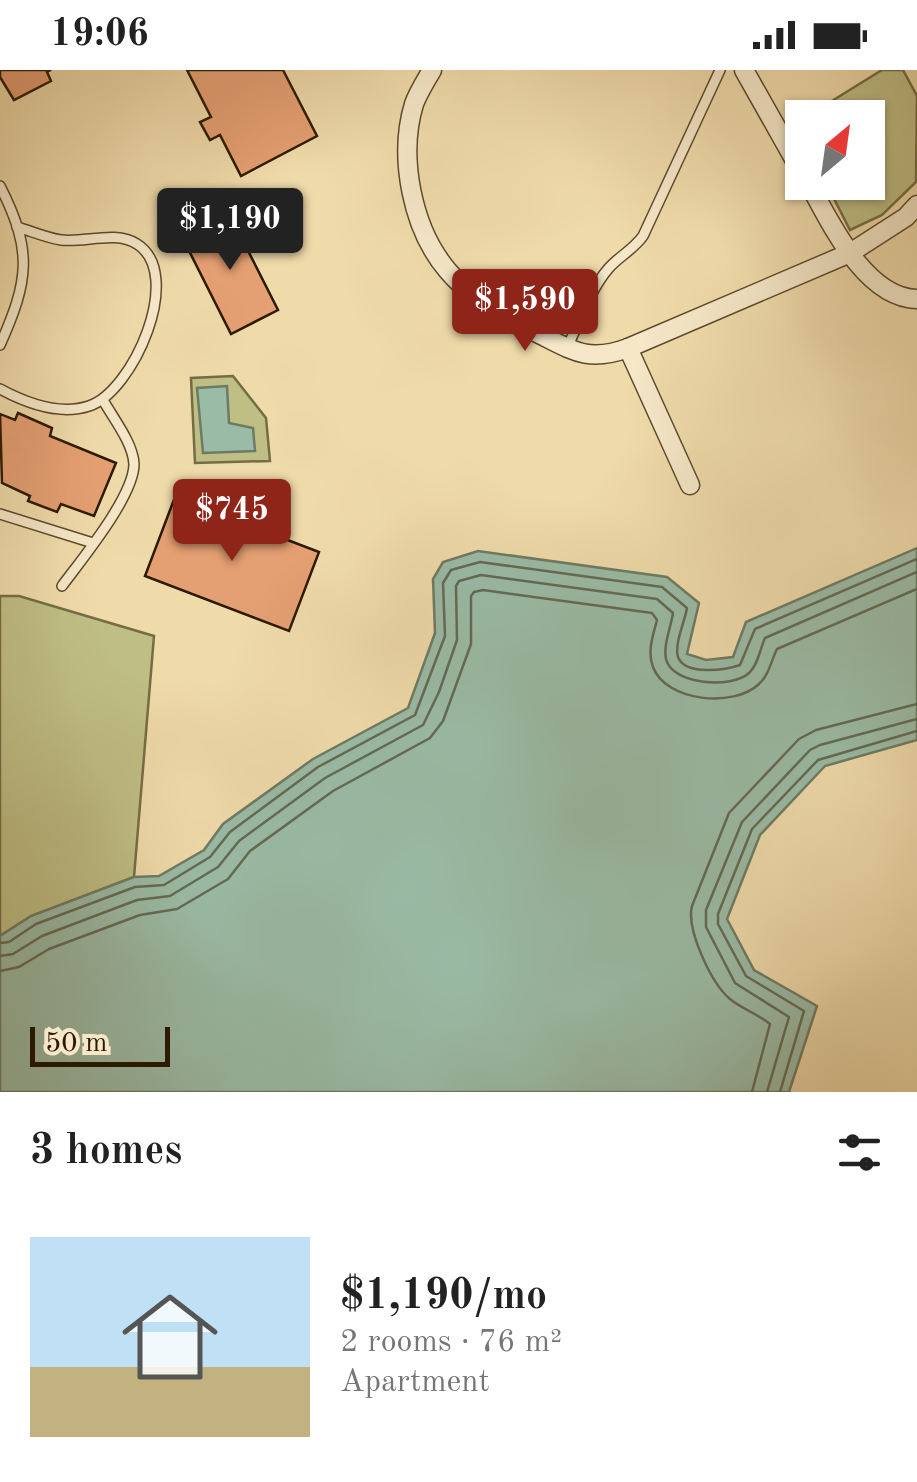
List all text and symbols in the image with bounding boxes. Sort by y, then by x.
text: 19:06 [50,16,149,54]
north arrow [785,100,885,200]
map controls [785,100,885,200]
pin: $1,190 [149,188,311,273]
text: $1,190 [179,204,281,236]
pin: $1,590 [444,269,606,354]
text: $1,590 [474,285,576,317]
pin: $745 [173,479,291,564]
text: $745 [195,495,269,527]
scale bar [30,1022,170,1066]
text: 50 m [45,1030,108,1058]
icon: filters [832,1125,887,1180]
text: 3 homes [30,1131,182,1173]
text: $1,190/mo [340,1276,547,1318]
icon: home [110,1277,230,1397]
text: 2 rooms · 76 m² [340,1327,562,1359]
text: Apartment [340,1367,490,1399]

